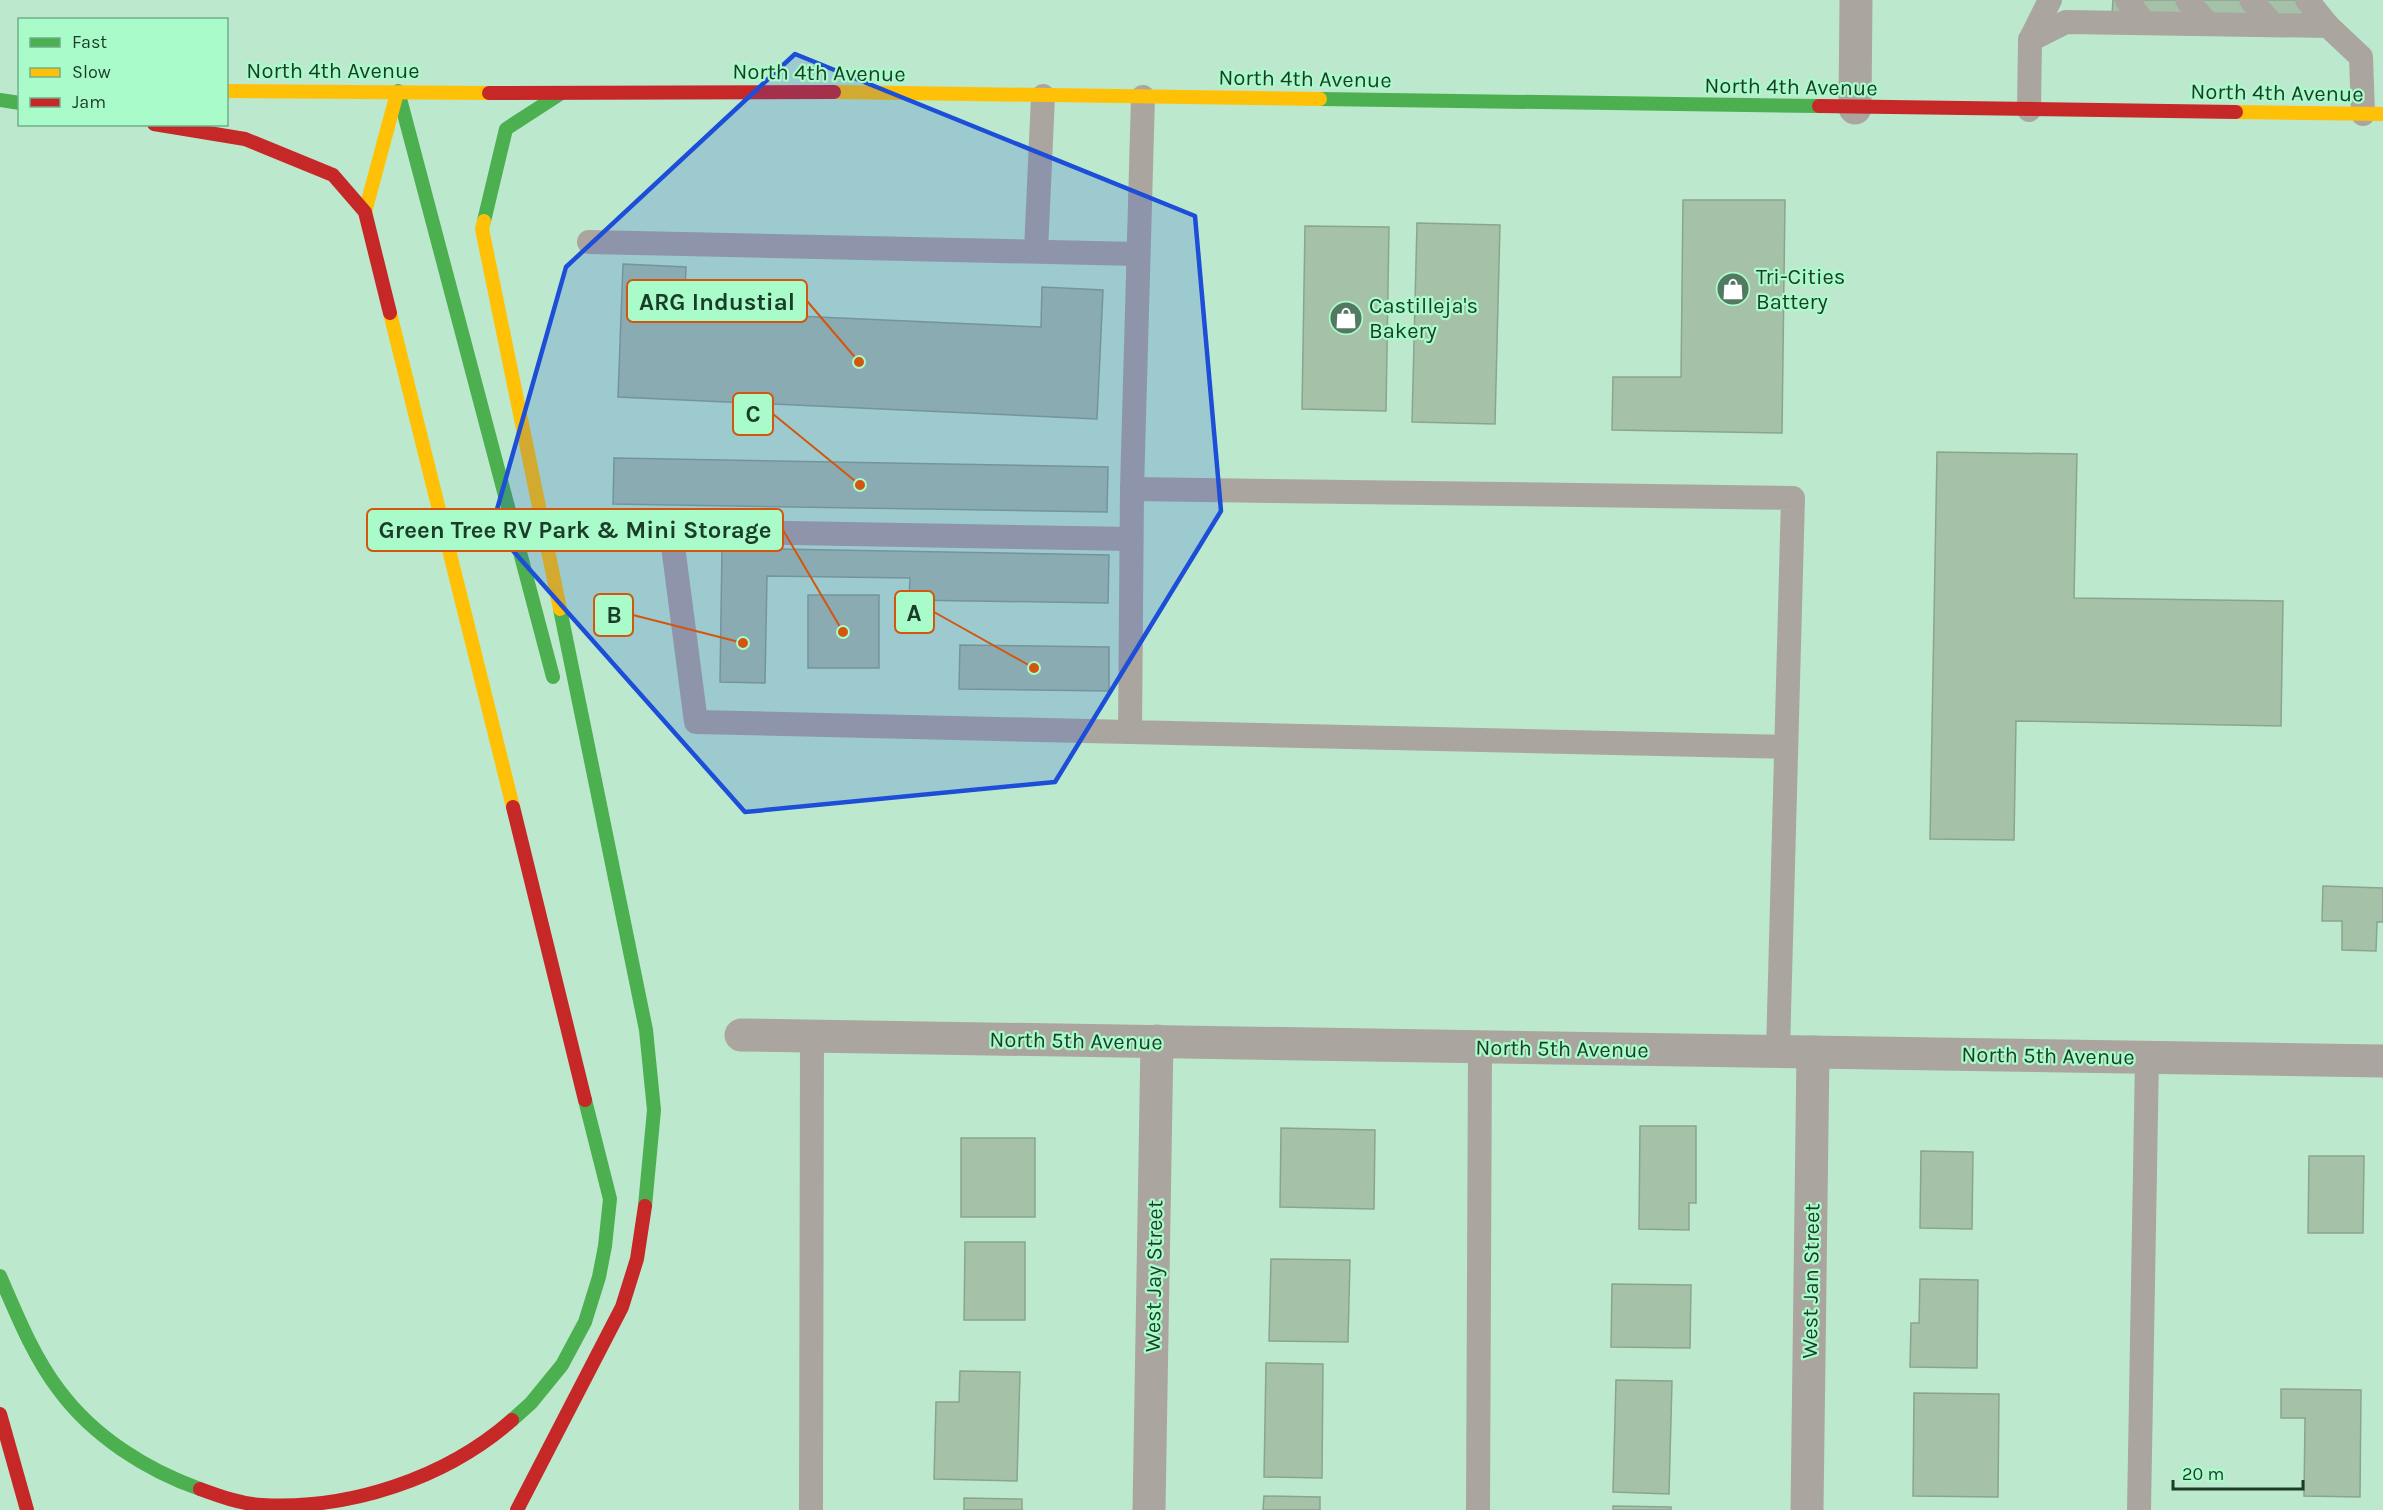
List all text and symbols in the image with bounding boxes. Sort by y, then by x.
legend [18,18,228,126]
text: Fast [72,31,107,53]
street label: North 4th Avenue [246,58,420,84]
street label: North 4th Avenue [732,58,906,88]
text: Slow [72,61,111,83]
street label: North 4th Avenue [1218,64,1392,94]
street label: North 4th Avenue [1704,72,1878,102]
street label: North 4th Avenue [2190,78,2364,108]
text: Jam [72,91,106,113]
place label: Tri-Cities Battery [1756,264,1845,315]
shop icon: Tri-Cities Battery [1715,271,1751,307]
callout: ARG Industial [627,280,807,322]
text: ARG Industial [639,288,795,316]
place label: Castilleja's Bakery [1369,293,1478,344]
shop icon: Castilleja's Bakery [1328,300,1364,336]
callout: C [733,393,773,435]
text: C [745,400,761,428]
callout: Green Tree RV Park & Mini Storage [367,509,783,551]
text: Green Tree RV Park & Mini Storage [379,516,771,544]
callout: A [895,591,934,633]
callout: B [594,594,633,636]
text: A [906,599,922,627]
text: B [606,601,622,629]
street label: North 5th Avenue [989,1026,1163,1056]
street label: North 5th Avenue [1475,1034,1649,1064]
street label: North 5th Avenue [1961,1041,2135,1071]
street label: West Jay Street [1140,1200,1168,1352]
street label: West Jan Street [1797,1203,1825,1359]
scale bar [2173,1453,2304,1491]
text: 20 m [2182,1463,2224,1485]

